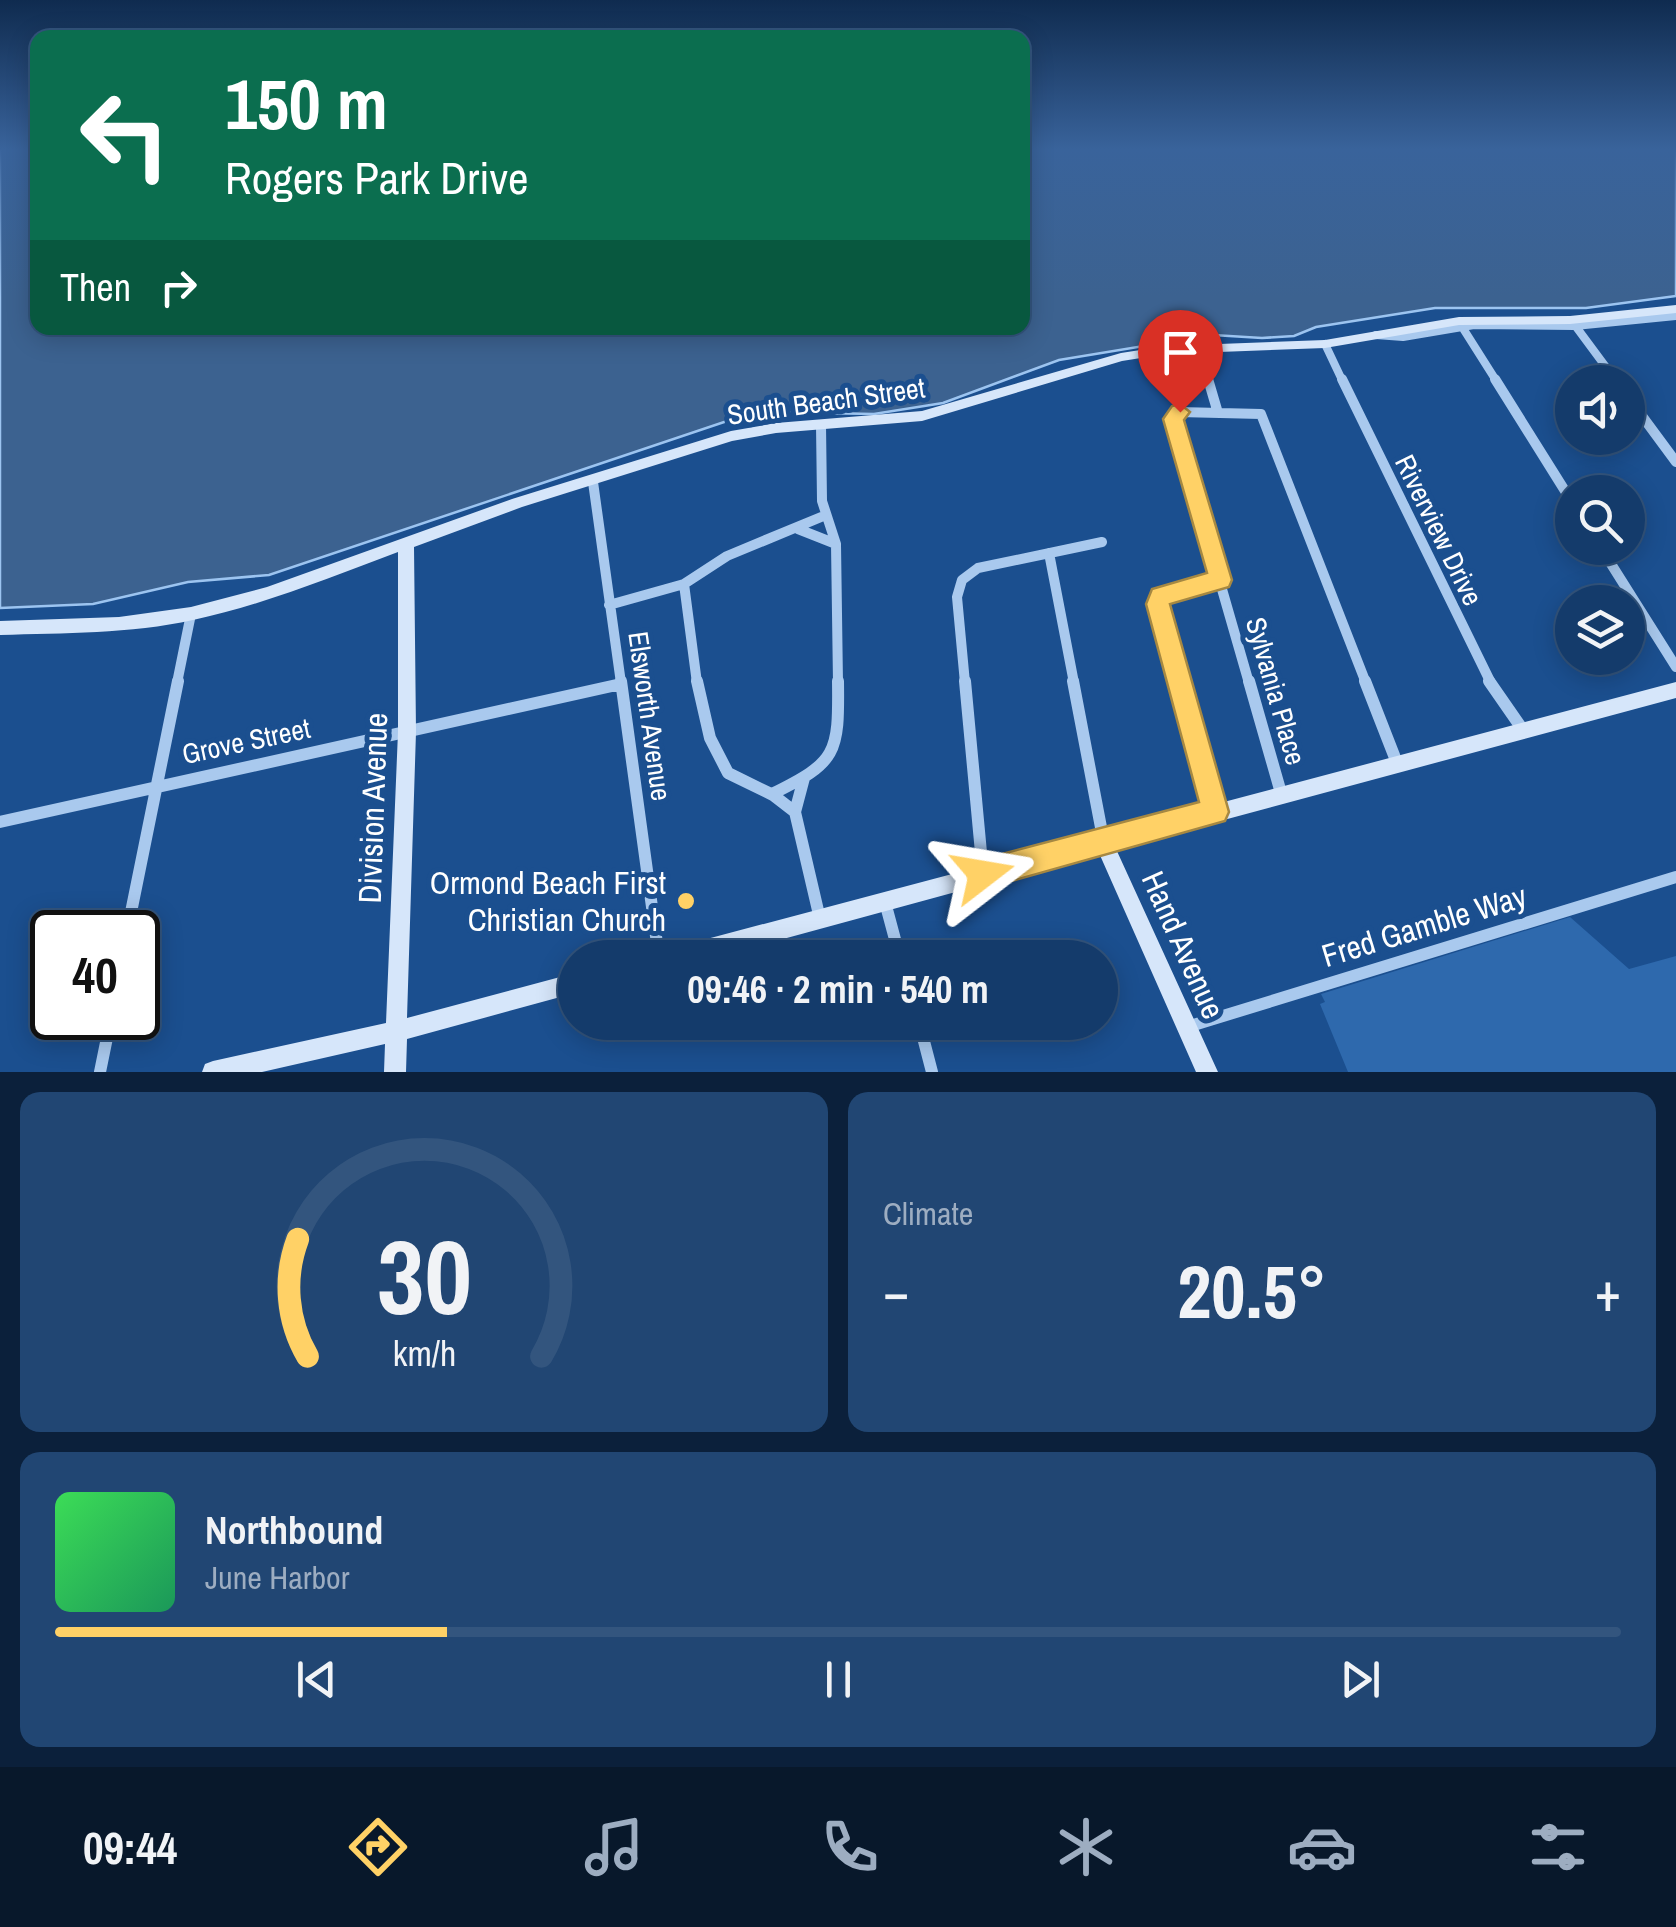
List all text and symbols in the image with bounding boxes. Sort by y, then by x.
text: 150 m [225,57,388,151]
icon: left [60,70,190,200]
text: Rogers Park Drive [225,147,528,208]
icon: right [151,260,206,315]
text: Then [60,262,131,313]
pin [1138,310,1223,413]
icon: arrive [1153,325,1208,380]
map controls [1555,365,1645,675]
button: sound [1555,365,1645,455]
street label: South Beach Street [725,368,927,434]
street label: Riverview Drive [1386,448,1492,612]
button: search [1555,475,1645,565]
button: layers [1555,585,1645,675]
street label: Sylvania Place [1237,613,1315,769]
street label: Elsworth Avenue [619,629,681,803]
street label: Grove Street [178,709,314,773]
street label: Division Avenue [348,712,397,904]
position arrow [931,822,1035,926]
place label: Ormond Beach First Christian Church [430,861,666,941]
street label: Hand Avenue [1132,864,1235,1025]
street label: Fred Gamble Way [1316,874,1531,977]
marker: Ormond Beach First Christian Church [675,890,697,912]
speed limit sign: 40 [30,910,160,1040]
text: 09:46 · 2 min · 540 m [687,964,989,1015]
text: Climate [883,1192,973,1235]
text: 30 [377,1206,471,1346]
text: 20.5° [1177,1240,1327,1341]
text: − [883,1254,909,1328]
text: + [1595,1254,1621,1328]
text: km/h [392,1329,456,1377]
text: Northbound [205,1505,383,1556]
text: June Harbor [205,1556,349,1599]
icon: previous [289,1652,344,1707]
icon: pause [811,1652,866,1707]
icon: next [1333,1652,1388,1707]
icon: directions [343,1812,413,1882]
icon: music [579,1812,649,1882]
icon: phone [815,1812,885,1882]
icon: climate [1051,1812,1121,1882]
icon: car [1287,1812,1357,1882]
icon: filters [1523,1812,1593,1882]
text: 09:44 [83,1817,177,1878]

